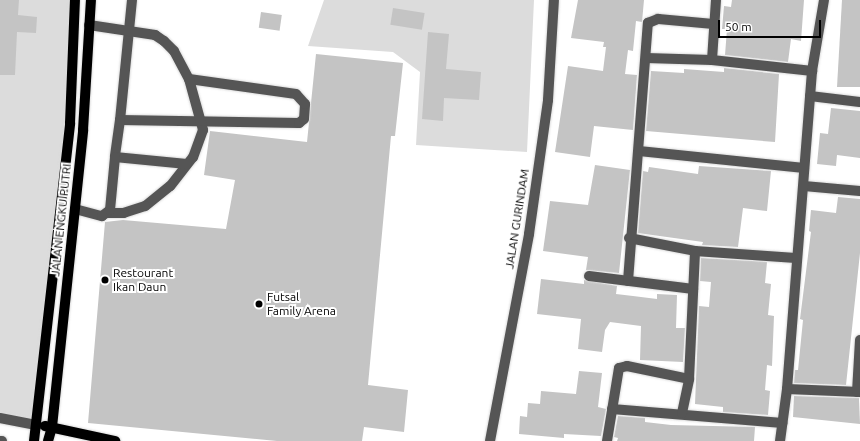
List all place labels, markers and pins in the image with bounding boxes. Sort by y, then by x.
place label: Restourant Ikan Daun [113,266,173,294]
marker: Restourant Ikan Daun [100,275,110,285]
place label: Futsal Family Arena [267,290,336,318]
marker: Futsal Family Arena [254,299,264,309]

